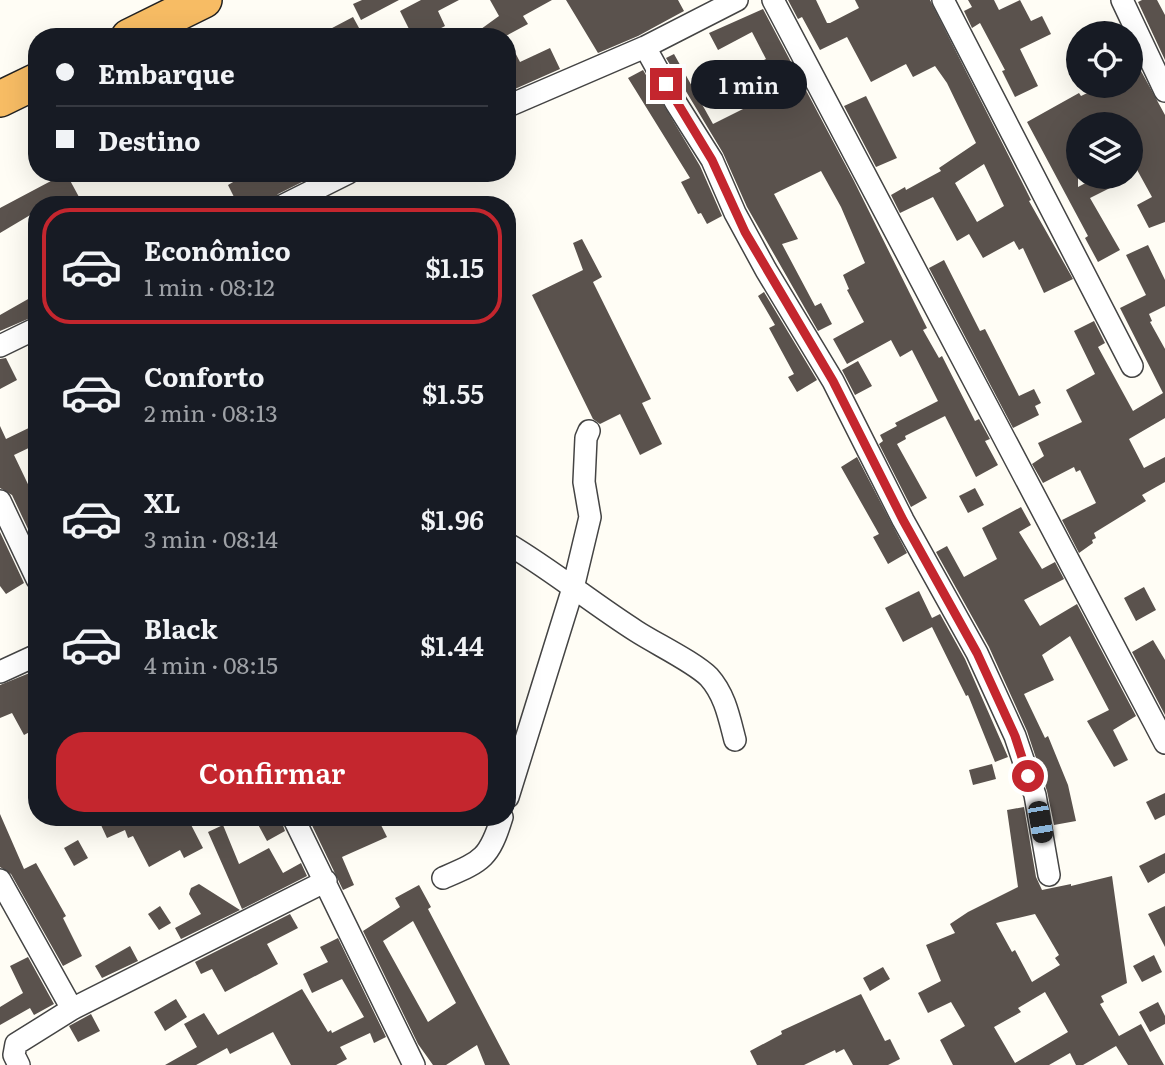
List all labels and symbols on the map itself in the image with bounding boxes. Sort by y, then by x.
callout: 1 min [690,60,806,108]
route end [650,68,682,100]
route start [1012,760,1044,792]
car [1027,799,1054,845]

